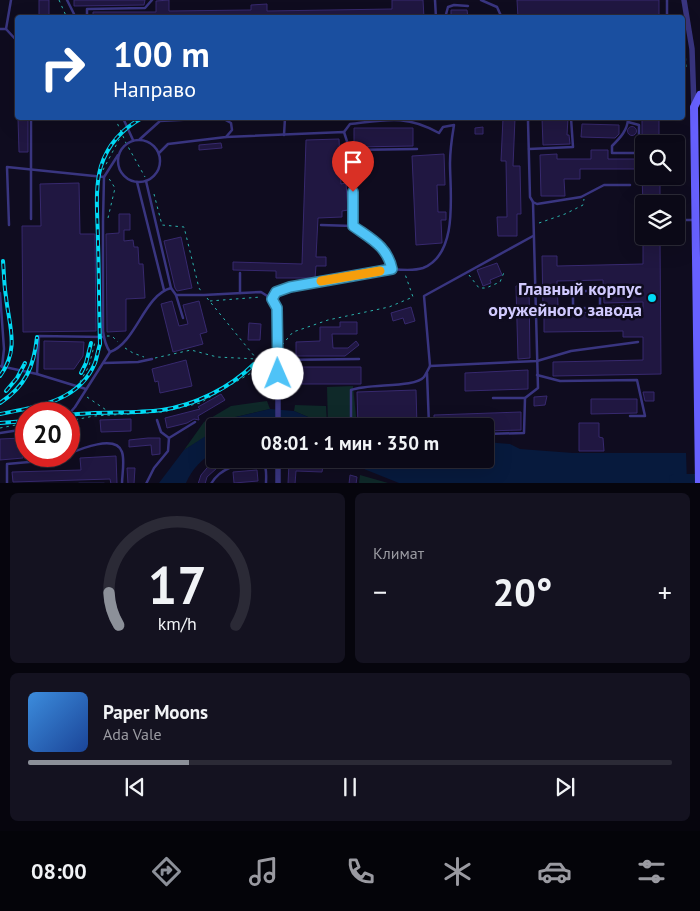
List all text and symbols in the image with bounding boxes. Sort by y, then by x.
text: 100 m [113,31,210,77]
icon: right [30,35,95,100]
text: Направо [113,75,196,103]
map controls [635,135,685,245]
button: search [635,135,685,185]
pin [332,141,374,192]
icon: arrive [339,148,367,176]
button: layers [635,195,685,245]
place label: Главный корпус оружейного завода [488,277,642,321]
marker: Главный корпус оружейного завода [646,292,658,304]
position arrow [251,347,303,399]
speed limit sign: 20 [15,402,80,467]
text: 08:01 · 1 мин · 350 m [261,431,439,455]
text: Климат [373,543,424,563]
text: 17 [148,551,207,618]
text: 20° [493,567,552,616]
text: − [373,573,387,610]
text: + [658,573,672,610]
text: km/h [158,612,197,635]
text: Paper Moons [103,700,208,724]
text: Ada Vale [103,724,162,744]
icon: previous [121,773,149,801]
icon: pause [336,773,364,801]
icon: next [551,773,579,801]
icon: directions [149,854,184,889]
icon: music [246,854,281,889]
icon: phone [343,854,378,889]
icon: climate [440,854,475,889]
icon: car [537,854,572,889]
icon: filters [634,854,669,889]
text: 08:00 [31,857,87,885]

